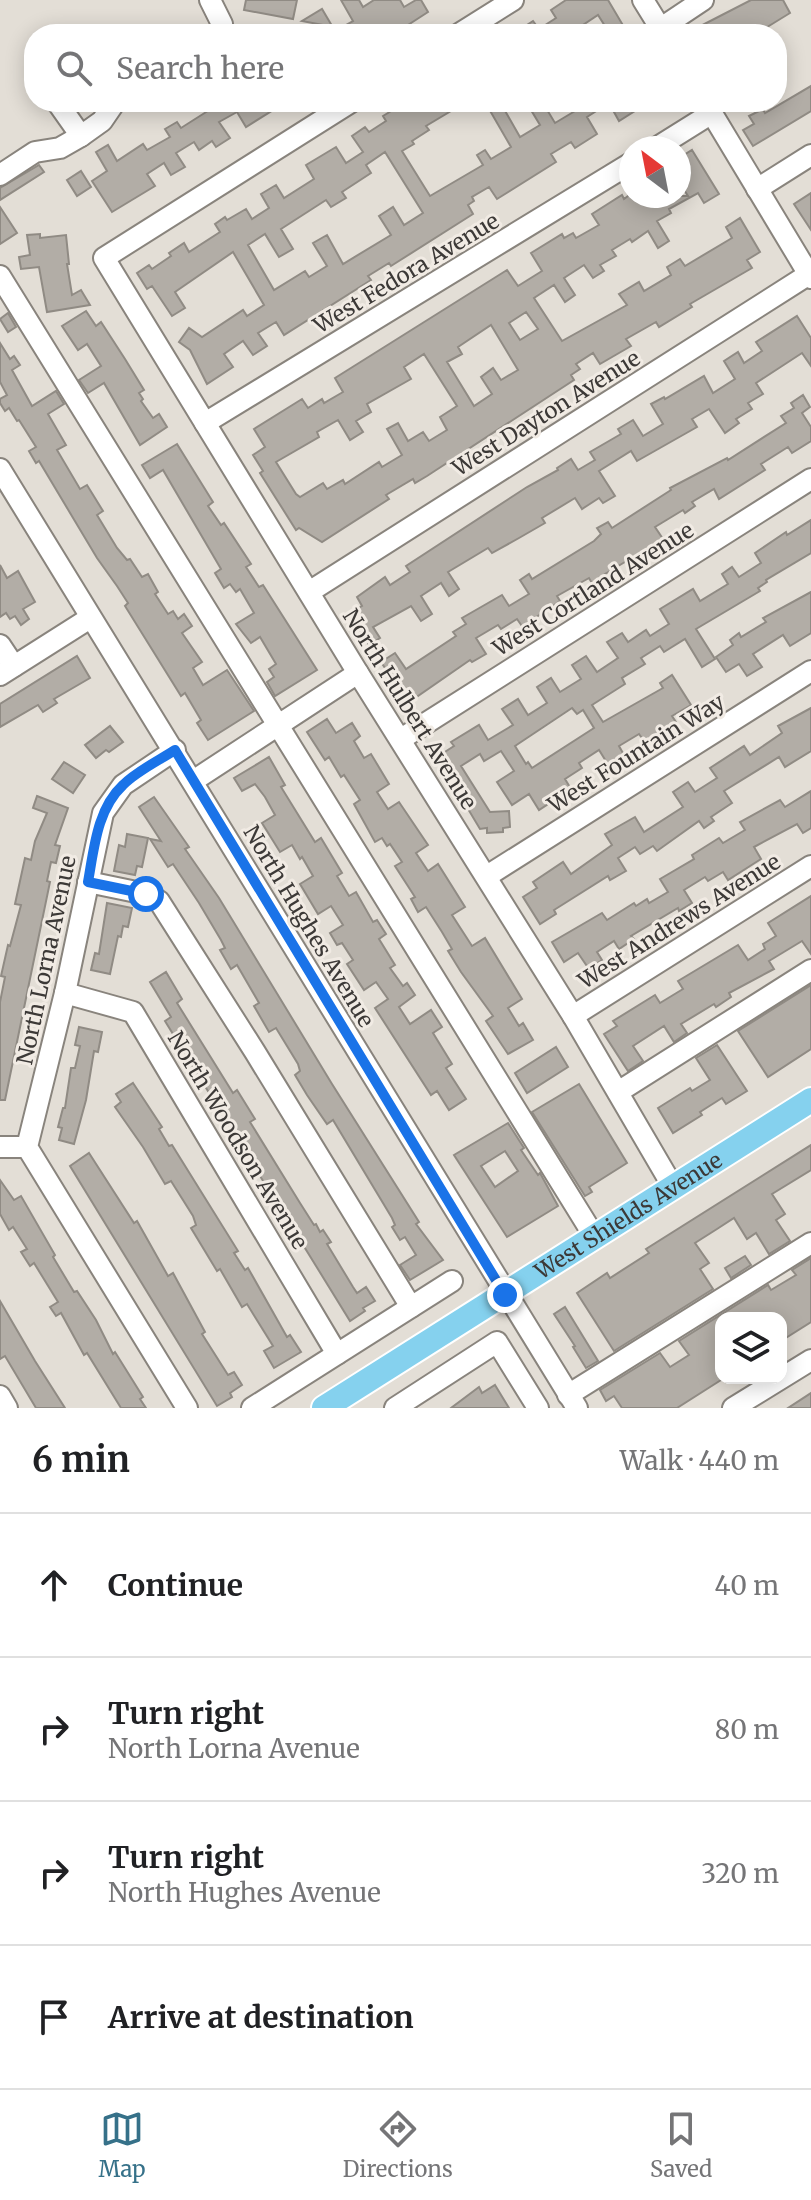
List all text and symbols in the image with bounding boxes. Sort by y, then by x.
search box [24,24,787,112]
icon: search [52,46,96,90]
text: Search here [116,49,284,87]
north arrow [619,136,691,208]
street label: West Fedora Avenue [307,207,504,340]
street label: West Dayton Avenue [446,344,645,483]
street label: West Cortland Avenue [487,516,699,663]
street label: North Hulbert Avenue [337,603,483,815]
street label: West Fountain Way [542,687,730,819]
street label: North Hughes Avenue [238,820,380,1032]
street label: West Andrews Avenue [572,847,785,995]
street label: North Lorna Avenue [10,853,82,1067]
route start [128,876,164,912]
street label: North Woodson Avenue [162,1026,314,1254]
street label: West Shields Avenue [528,1146,727,1286]
route end [487,1277,523,1313]
map controls [715,1312,787,1384]
button: layers [715,1312,787,1384]
text: 6 min [32,1439,130,1481]
text: Walk · 440 m [620,1444,779,1477]
icon: ahead [32,1563,76,1607]
text: Continue [108,1566,243,1604]
text: 40 m [715,1569,779,1602]
text: Turn right [108,1694,264,1732]
icon: right [32,1707,76,1751]
text: 80 m [715,1713,779,1746]
text: North Lorna Avenue [108,1732,360,1765]
text: Turn right [108,1838,264,1876]
icon: right [32,1851,76,1895]
text: 320 m [701,1857,779,1890]
text: North Hughes Avenue [108,1876,381,1909]
icon: arrive [32,1995,76,2039]
text: Arrive at destination [108,1998,414,2036]
tab: Map [99,2107,146,2183]
tab: Directions [343,2107,453,2183]
tab: Saved [650,2107,712,2183]

